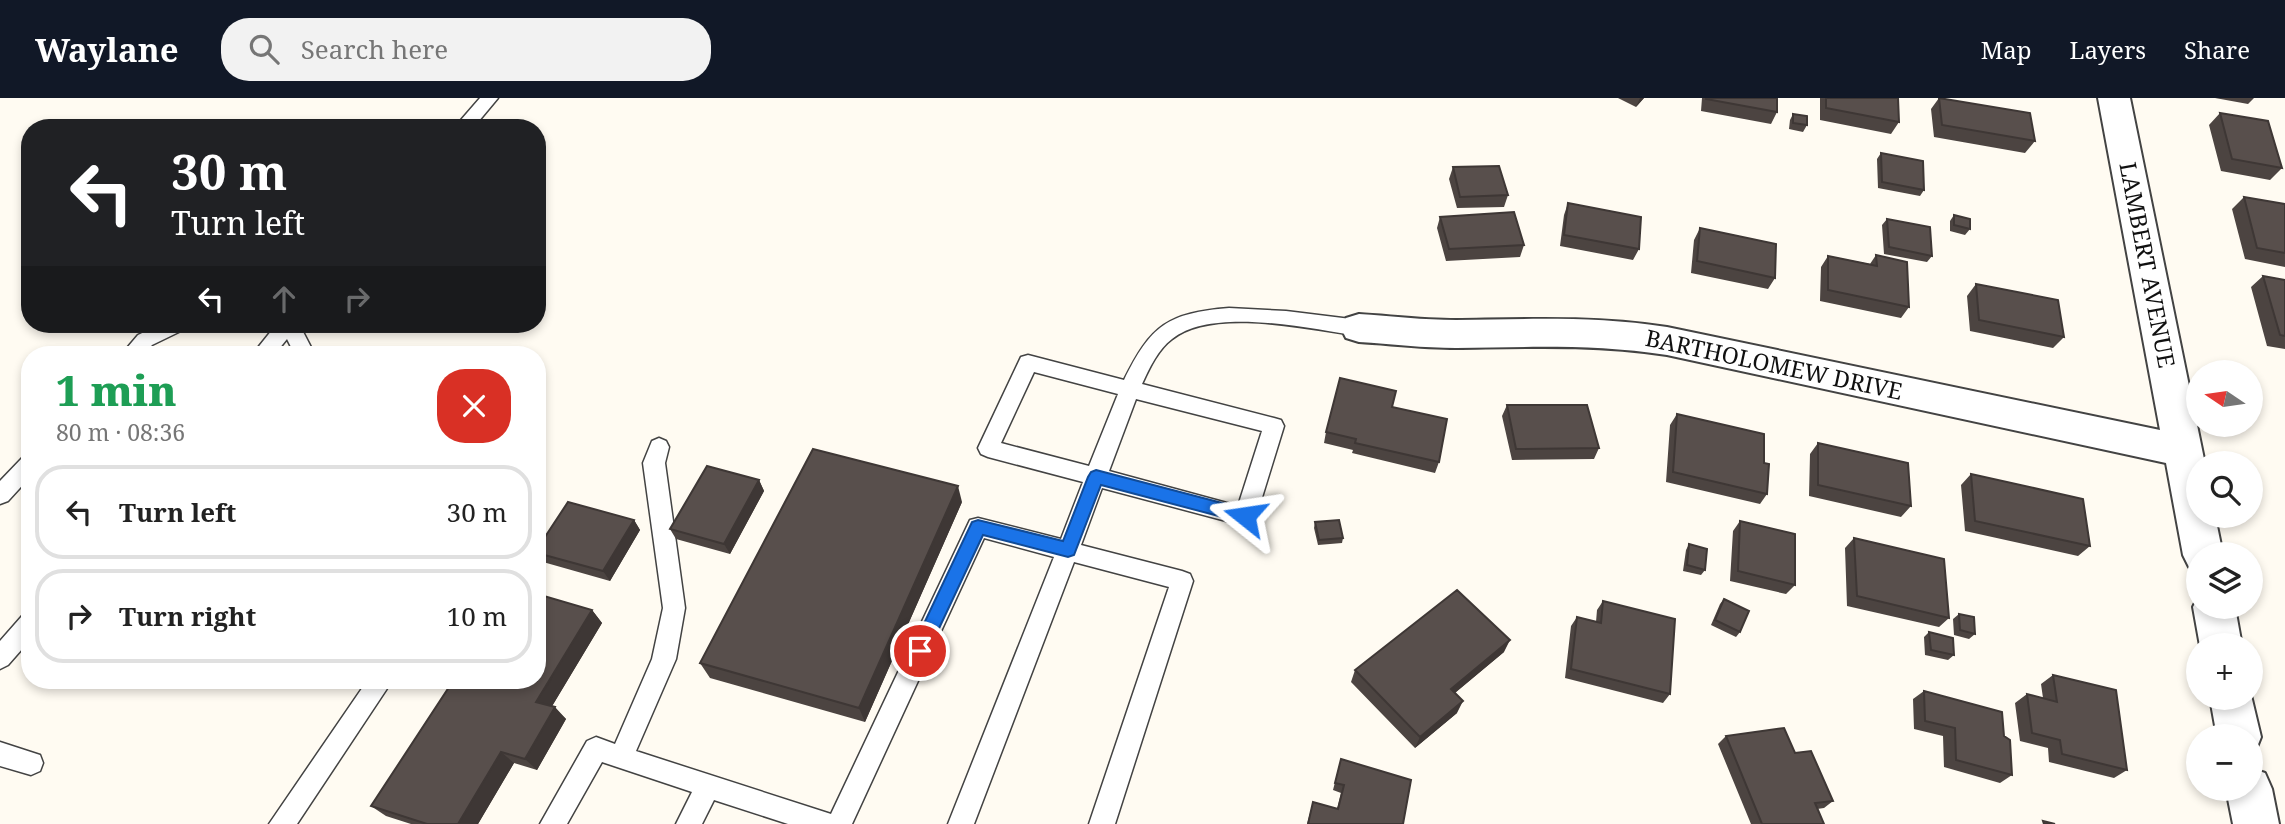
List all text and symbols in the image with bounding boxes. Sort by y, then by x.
search box [221,18,711,81]
text: Waylane [35,27,179,72]
icon: search [245,30,283,68]
text: Search here [301,31,448,67]
text: Map [1981,33,2032,66]
text: Layers [2070,33,2146,66]
text: Share [2184,33,2250,66]
text: 30 m [171,138,287,204]
icon: left [56,147,147,238]
street label: LAMBERT AVENUE [2112,159,2184,370]
text: Turn left [171,201,305,244]
icon: left [192,280,230,318]
icon: ahead [265,280,303,318]
icon: right [338,280,376,318]
street label: BARTHOLOMEW DRIVE [1643,321,1906,407]
north arrow [2186,360,2263,438]
map controls [2186,360,2263,801]
text: 1 min [56,361,177,418]
button: close [437,369,511,443]
text: 80 m · 08:36 [56,416,185,448]
button: search [2186,451,2263,528]
position arrow [1208,479,1282,553]
icon: left [60,493,98,531]
text: Turn left [119,494,236,530]
text: 30 m [447,494,507,530]
button: layers [2186,542,2263,619]
icon: right [60,597,98,635]
text: Turn right [119,598,256,634]
text: 10 m [447,598,507,634]
pin [890,621,950,681]
icon: arrive [901,632,939,670]
button: + [2186,633,2263,710]
button: − [2186,724,2263,801]

